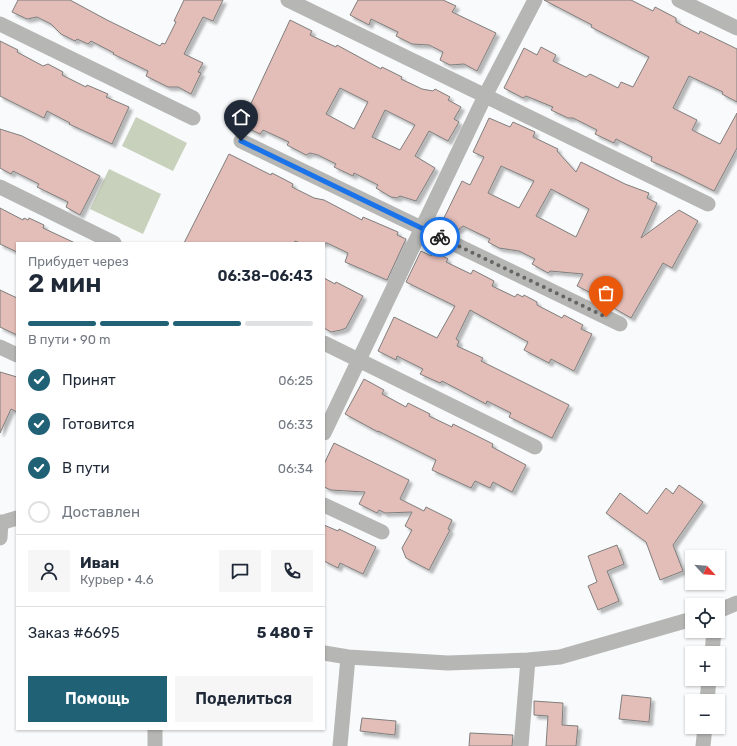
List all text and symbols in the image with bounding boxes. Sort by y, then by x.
pin [224,100,258,141]
icon: home [230,106,252,128]
courier [420,217,460,257]
icon: bike [429,226,451,248]
text: Прибудет через [28,254,129,269]
text: 06:38–06:43 [217,267,313,285]
text: 2 мин [28,268,102,299]
pin [589,276,623,317]
icon: bag [595,282,617,304]
text: В пути · 90 m [28,332,111,347]
icon: check [28,369,50,391]
text: Принят [62,371,116,389]
text: 06:25 [278,373,313,388]
icon: check [28,413,50,435]
text: Готовится [62,415,135,433]
text: 06:33 [278,417,313,432]
icon: check [28,457,50,479]
text: В пути [62,459,110,477]
text: 06:34 [278,461,313,476]
text: Доставлен [62,503,140,521]
button: person [28,550,70,592]
button: chat [219,550,261,592]
button: phone [271,550,313,592]
north arrow [685,550,725,590]
map controls [685,550,725,734]
text: Иван [80,554,119,572]
text: Курьер · 4.6 [80,572,154,587]
button: locate [685,598,725,638]
text: Заказ #6695 [28,624,120,642]
text: 5 480 ₸ [257,624,313,642]
button: + [685,646,725,686]
button: Помощь [28,676,167,722]
button: Поделиться [175,676,313,722]
button: − [685,694,725,734]

